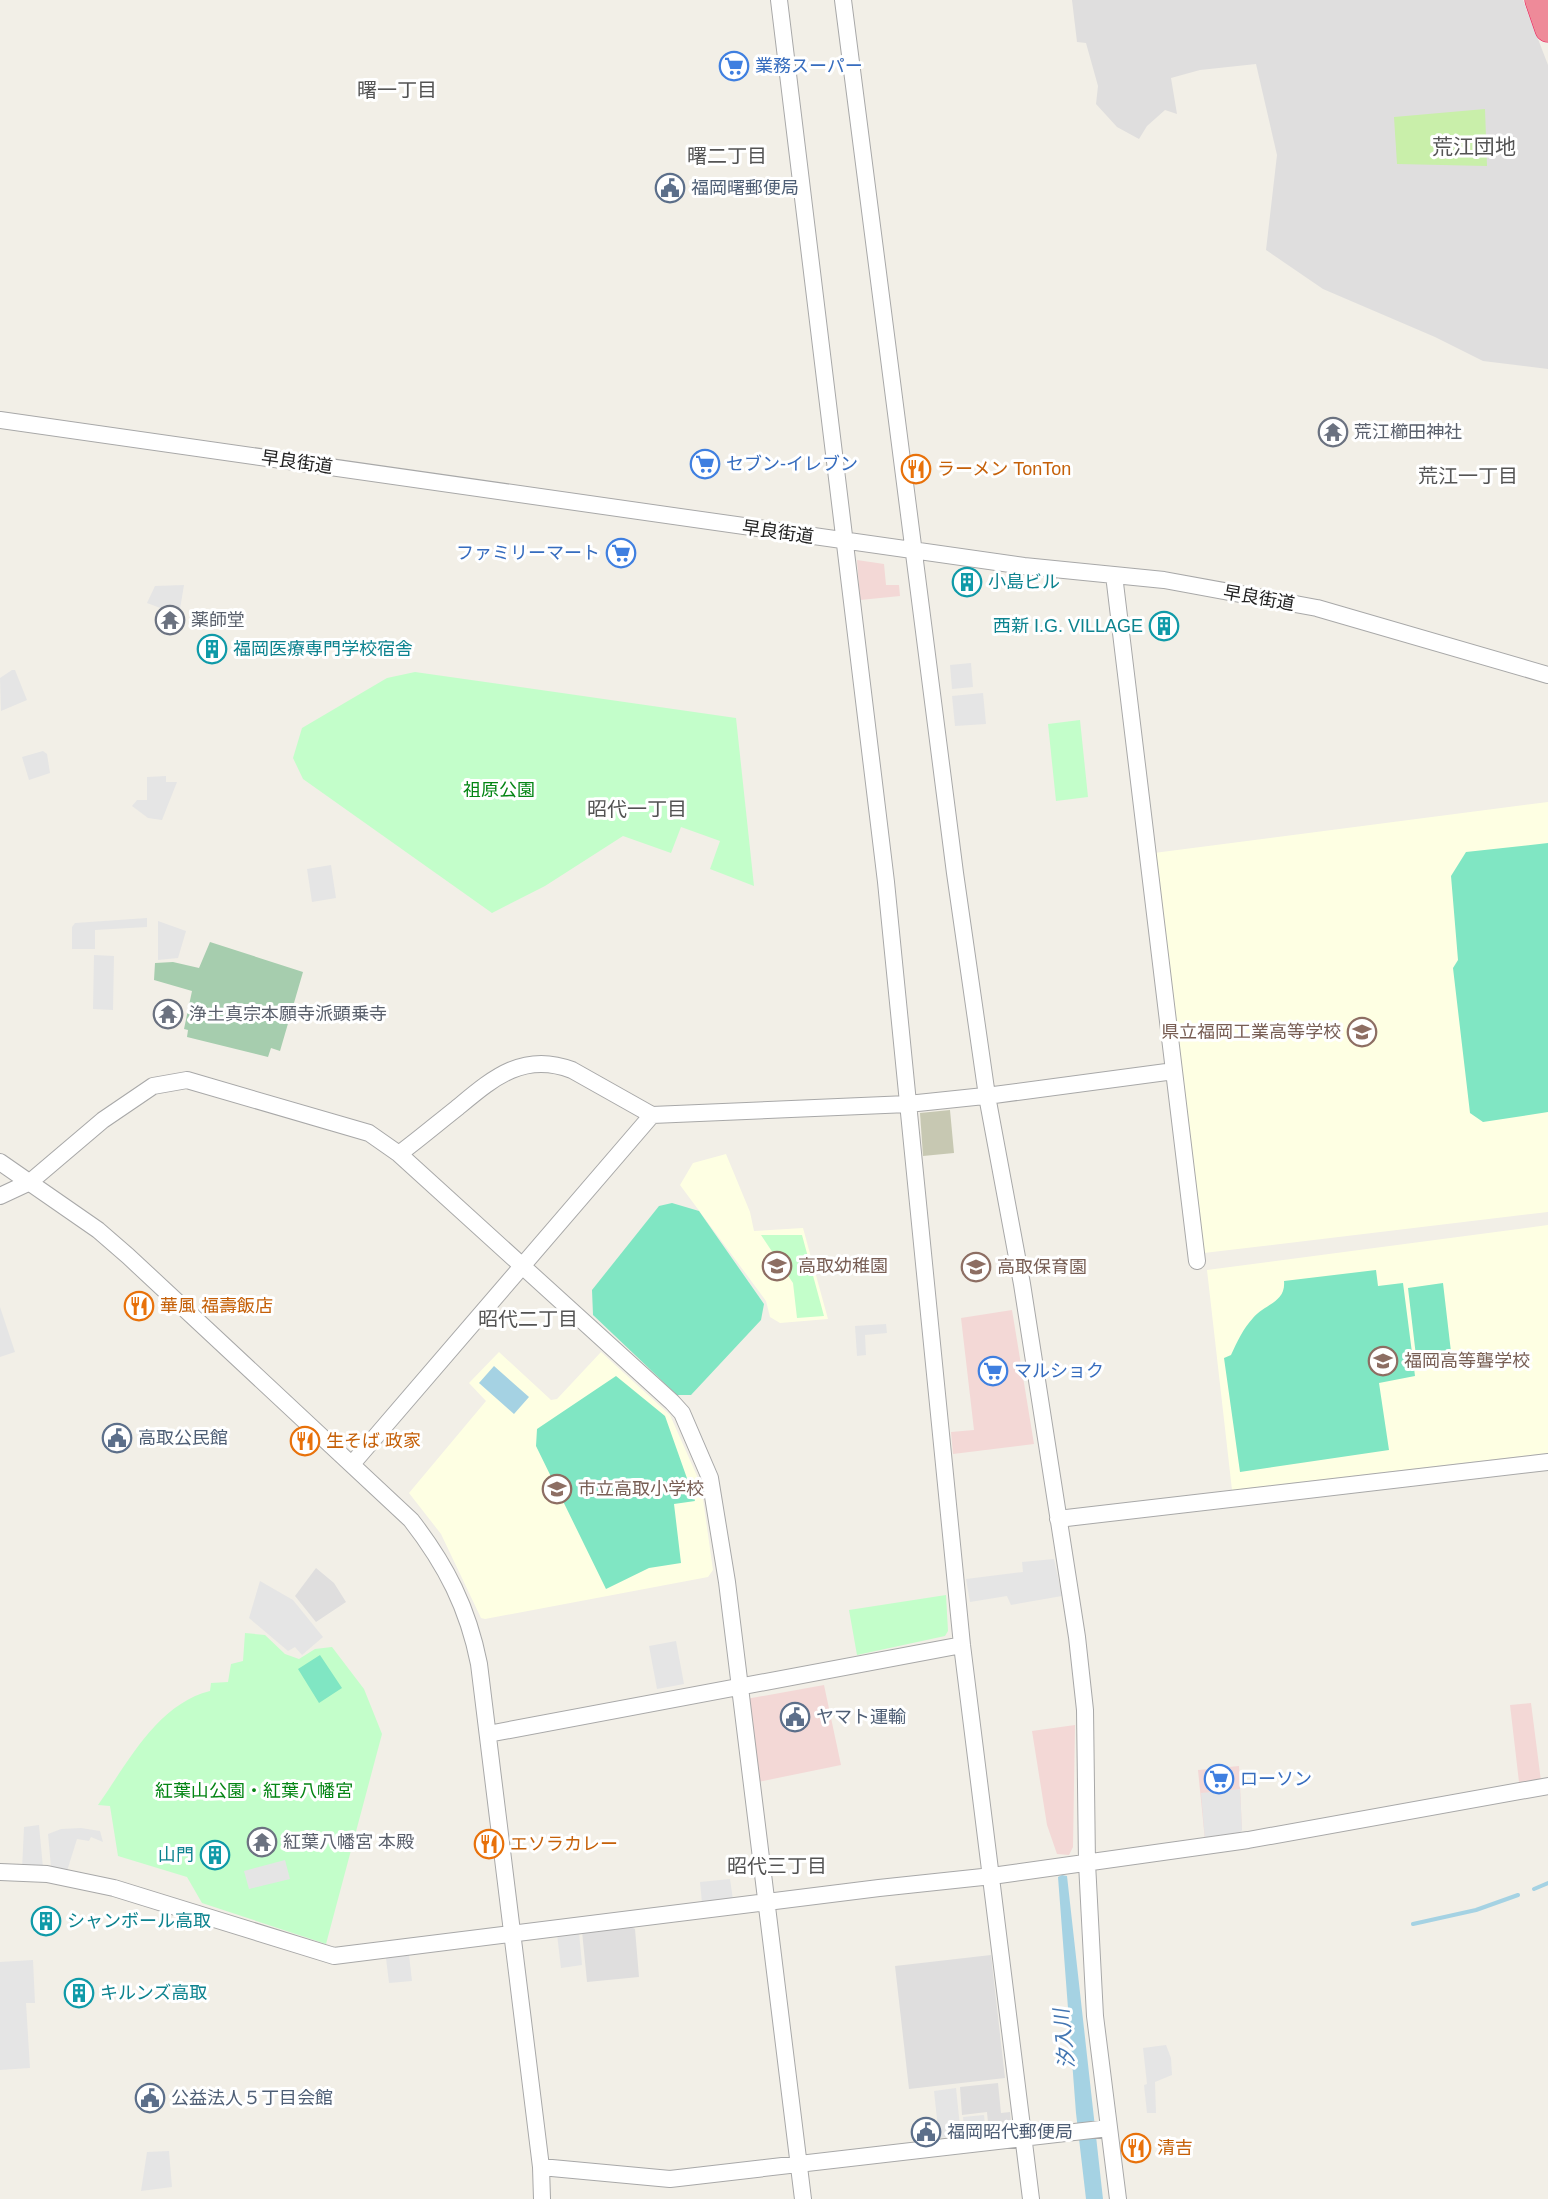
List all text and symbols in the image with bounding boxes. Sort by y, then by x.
supermarket icon: 業務スーパー [718,50,750,82]
place label: 業務スーパー [755,56,863,76]
district label: 曙一丁目 [357,79,437,101]
district label: 荒江団地 [1432,135,1516,158]
district label: 曙二丁目 [687,145,767,167]
public building icon: 福岡曙郵便局 [654,172,686,204]
place label: 福岡曙郵便局 [691,178,799,198]
temple icon: 荒江櫛田神社 [1317,416,1349,448]
place label: 荒江櫛田神社 [1354,422,1462,442]
street label: 早良街道 [260,447,334,477]
supermarket icon: セブン-イレブン [689,448,721,480]
restaurant icon: ラーメン TonTon [900,453,932,485]
place label: セブン-イレブン [726,454,858,474]
place label: ラーメン TonTon [937,459,1071,479]
district label: 荒江一丁目 [1418,465,1518,487]
street label: 早良街道 [741,517,815,547]
supermarket icon: ファミリーマート [605,537,637,569]
place label: ファミリーマート [456,543,600,563]
building icon: 小島ビル [951,566,983,598]
place label: 小島ビル [988,572,1060,592]
street label: 早良街道 [1222,582,1296,614]
temple icon: 薬師堂 [154,604,186,636]
place label: 薬師堂 [191,610,245,630]
building icon: 西新 I.G. VILLAGE [1148,610,1180,642]
place label: 西新 I.G. VILLAGE [993,616,1143,636]
building icon: 福岡医療専門学校宿舎 [196,633,228,665]
place label: 福岡医療専門学校宿舎 [233,639,413,659]
park label: 祖原公園 [463,780,535,800]
district label: 昭代一丁目 [587,798,687,820]
temple icon: 浄土真宗本願寺派顕乗寺 [152,998,184,1030]
place label: 浄土真宗本願寺派顕乗寺 [189,1004,387,1024]
school or university icon: 県立福岡工業高等学校 [1346,1016,1378,1048]
place label: 県立福岡工業高等学校 [1161,1022,1341,1042]
school or university icon: 高取幼稚園 [761,1250,793,1282]
school or university icon: 高取保育園 [960,1251,992,1283]
place label: 高取幼稚園 [798,1256,888,1276]
place label: 高取保育園 [997,1257,1087,1277]
restaurant icon: 華風 福壽飯店 [123,1290,155,1322]
place label: 華風 福壽飯店 [160,1296,273,1316]
district label: 昭代二丁目 [478,1308,578,1330]
school or university icon: 福岡高等聾学校 [1367,1345,1399,1377]
place label: 福岡高等聾学校 [1404,1351,1530,1371]
supermarket icon: マルショク [977,1355,1009,1387]
place label: マルショク [1014,1361,1104,1381]
public building icon: 高取公民館 [101,1422,133,1454]
restaurant icon: 生そば 政家 [289,1425,321,1457]
place label: 高取公民館 [138,1428,228,1448]
place label: 生そば 政家 [326,1431,421,1451]
school or university icon: 市立高取小学校 [541,1473,573,1505]
place label: 市立高取小学校 [578,1479,704,1499]
public building icon: ヤマト運輸 [779,1701,811,1733]
place label: ヤマト運輸 [816,1707,906,1727]
supermarket icon: ローソン [1203,1763,1235,1795]
place label: ローソン [1240,1769,1312,1789]
park label: 紅葉山公園・紅葉八幡宮 [155,1781,353,1801]
temple icon: 紅葉八幡宮 本殿 [246,1826,278,1858]
restaurant icon: エソラカレー [473,1828,505,1860]
place label: 紅葉八幡宮 本殿 [283,1832,414,1852]
place label: エソラカレー [510,1834,618,1854]
building icon: 山門 [199,1839,231,1871]
place label: 山門 [158,1845,194,1865]
district label: 昭代三丁目 [727,1855,827,1877]
building icon: シャンボール高取 [30,1905,62,1937]
place label: シャンボール高取 [67,1911,211,1931]
building icon: キルンズ高取 [63,1977,95,2009]
place label: キルンズ高取 [100,1983,207,2003]
water label: 汐入川 [1050,2006,1078,2070]
public building icon: 公益法人５丁目会館 [134,2082,166,2114]
place label: 公益法人５丁目会館 [171,2088,333,2108]
public building icon: 福岡昭代郵便局 [910,2116,942,2148]
place label: 福岡昭代郵便局 [947,2122,1073,2142]
restaurant icon: 清吉 [1120,2132,1152,2164]
place label: 清吉 [1157,2138,1193,2158]

